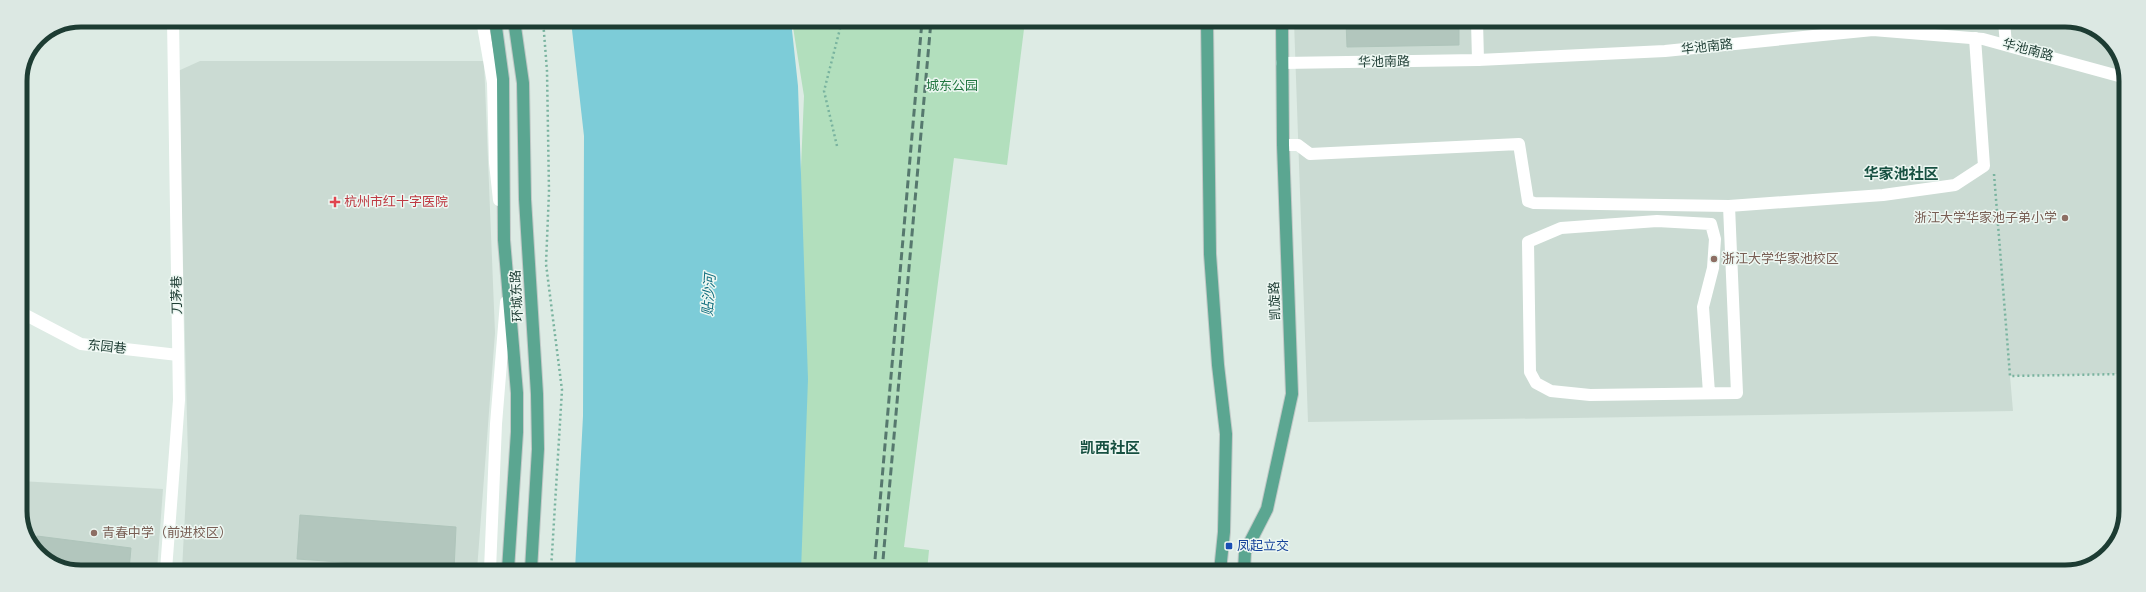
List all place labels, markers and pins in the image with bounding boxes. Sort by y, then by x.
place label: 杭州市红十字医院 [344,194,448,210]
marker: 杭州市红十字医院 [329,196,341,208]
place label: 浙江大学华家池子弟小学 [1914,210,2057,226]
marker: 浙江大学华家池子弟小学 [2060,213,2070,223]
place label: 浙江大学华家池校区 [1722,251,1839,267]
marker: 浙江大学华家池校区 [1709,254,1719,264]
place label: 青春中学（前进校区） [102,525,232,541]
marker: 青春中学（前进校区） [89,528,99,538]
place label: 凤起立交 [1237,538,1289,554]
marker: 凤起立交 [1224,541,1234,551]

